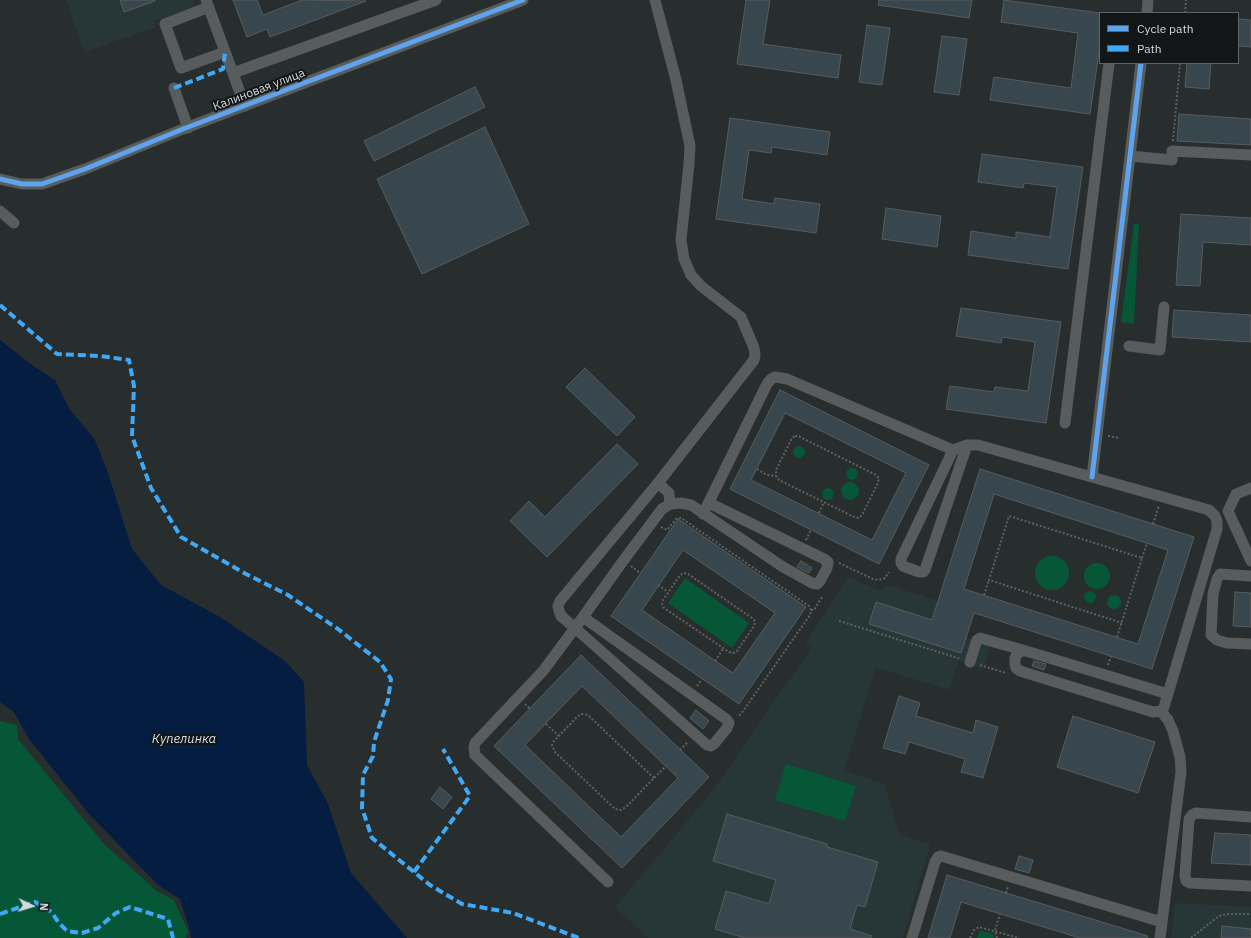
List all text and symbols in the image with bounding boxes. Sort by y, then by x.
legend [1099,12,1239,64]
text: Cycle path [1137,21,1194,36]
text: Path [1137,41,1162,56]
street label: Калиновая улица [211,66,307,114]
water label: Купелинка [152,731,216,747]
north arrow [12,886,52,926]
text: N [37,902,51,911]

